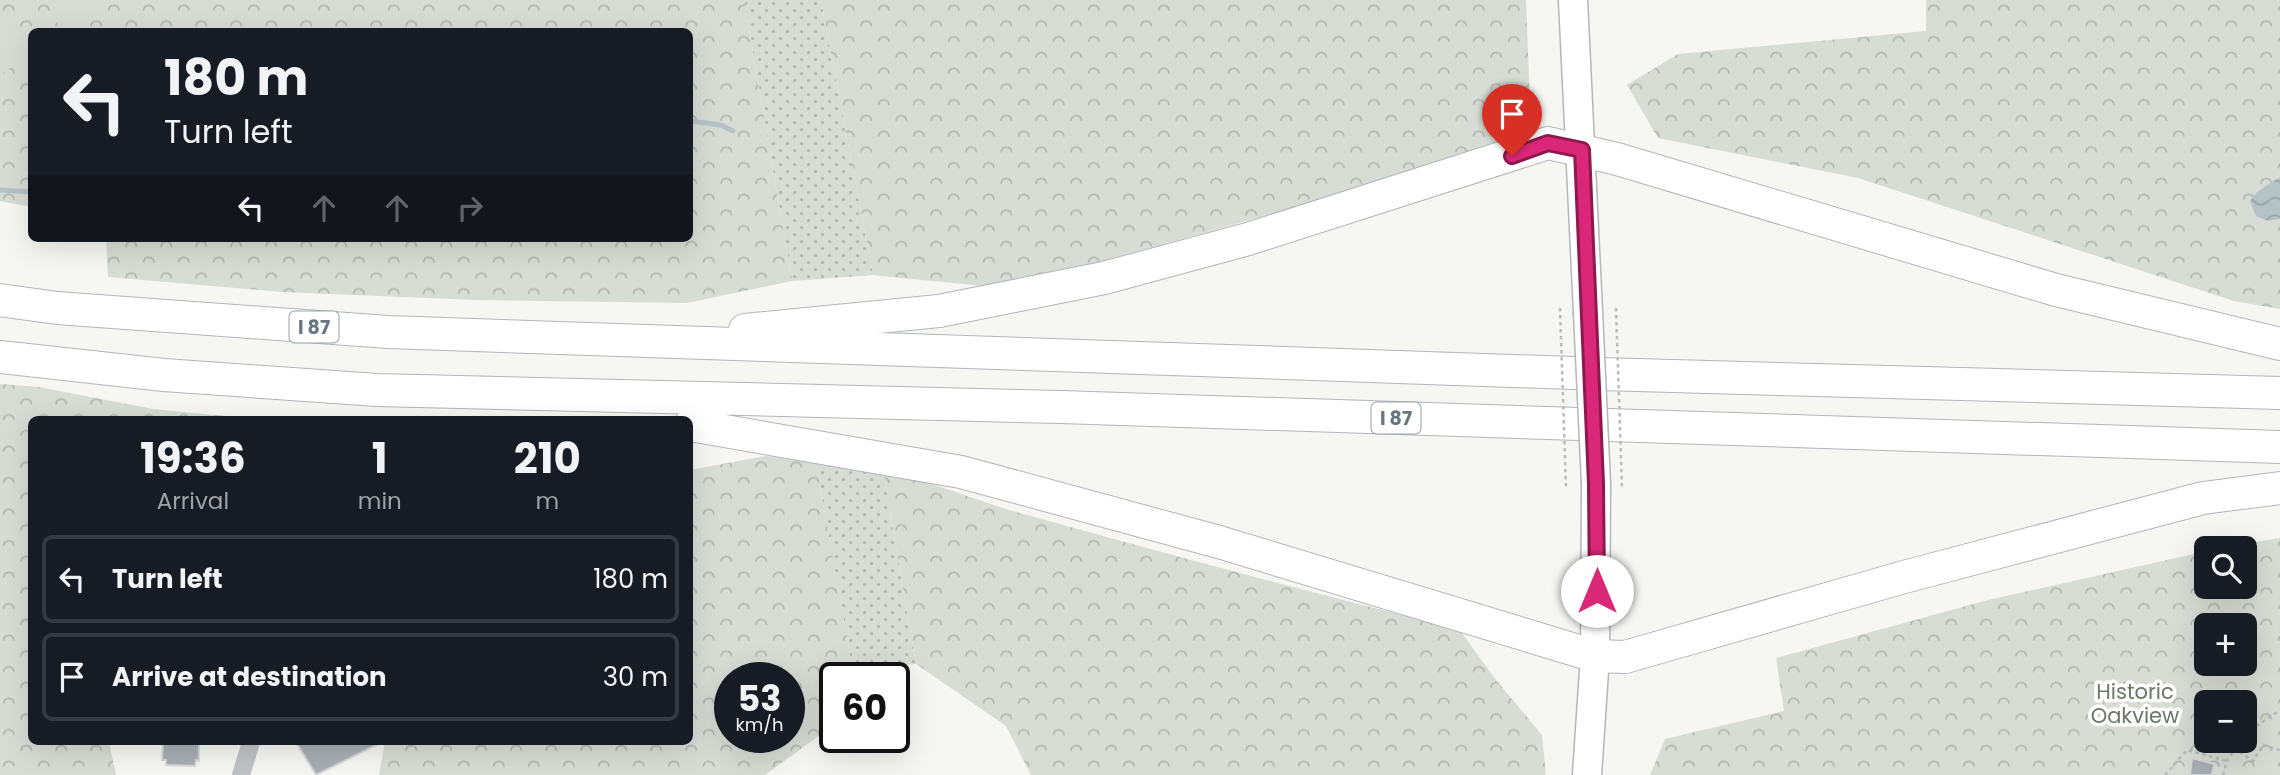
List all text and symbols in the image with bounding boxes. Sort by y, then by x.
text: 180 m [164,44,308,112]
icon: left [49,56,140,147]
pin [1482,84,1542,156]
icon: arrive [1493,95,1531,133]
text: Turn left [164,109,293,154]
icon: left [232,189,270,227]
icon: ahead [305,189,343,227]
icon: ahead [378,189,416,227]
icon: right [451,189,489,227]
road number: I 87 [290,312,338,342]
road number: I 87 [1372,402,1420,434]
text: 19:36 [140,429,246,488]
text: 1 [372,429,388,488]
text: 210 [514,429,581,488]
text: Arrival [157,485,229,517]
text: min [358,485,402,517]
text: m [536,485,559,517]
map controls [2194,536,2257,753]
button: search [2194,536,2257,599]
position arrow [1560,554,1634,628]
icon: left [53,560,91,598]
text: Turn left [112,561,223,597]
text: 180 m [593,561,668,597]
button: + [2194,613,2257,676]
icon: arrive [53,658,91,696]
text: Arrive at destination [112,659,387,695]
text: 30 m [603,659,668,695]
speed limit sign: 60 [819,662,910,753]
text: 53 [738,674,781,723]
park label: Historic Oakview [2091,677,2179,730]
button: − [2194,690,2257,753]
text: km/h [736,712,783,737]

